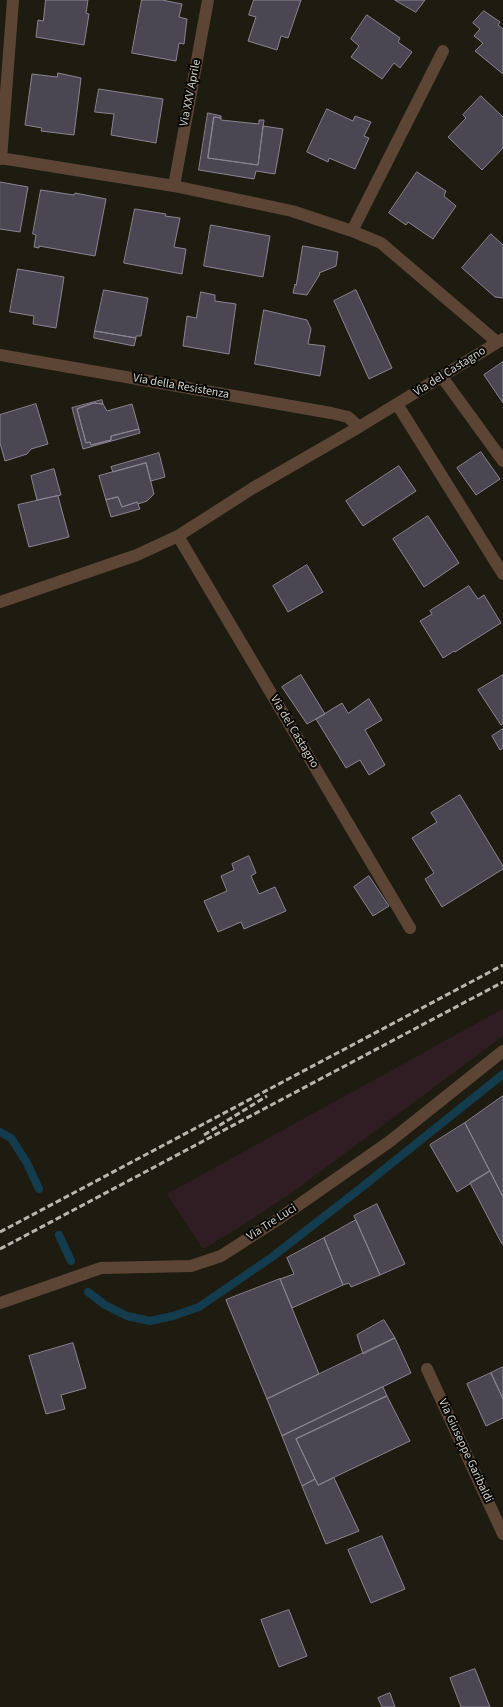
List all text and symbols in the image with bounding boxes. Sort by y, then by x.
street label: Via XXV Aprile [177,58,205,128]
street label: Via del Castagno [411,344,489,400]
street label: Via della Resistenza [132,371,230,403]
street label: Via del Castagno [267,693,321,771]
street label: Via Tre Luci [244,1202,300,1244]
street label: Via Giuseppe Garibaldi [435,1397,495,1505]

